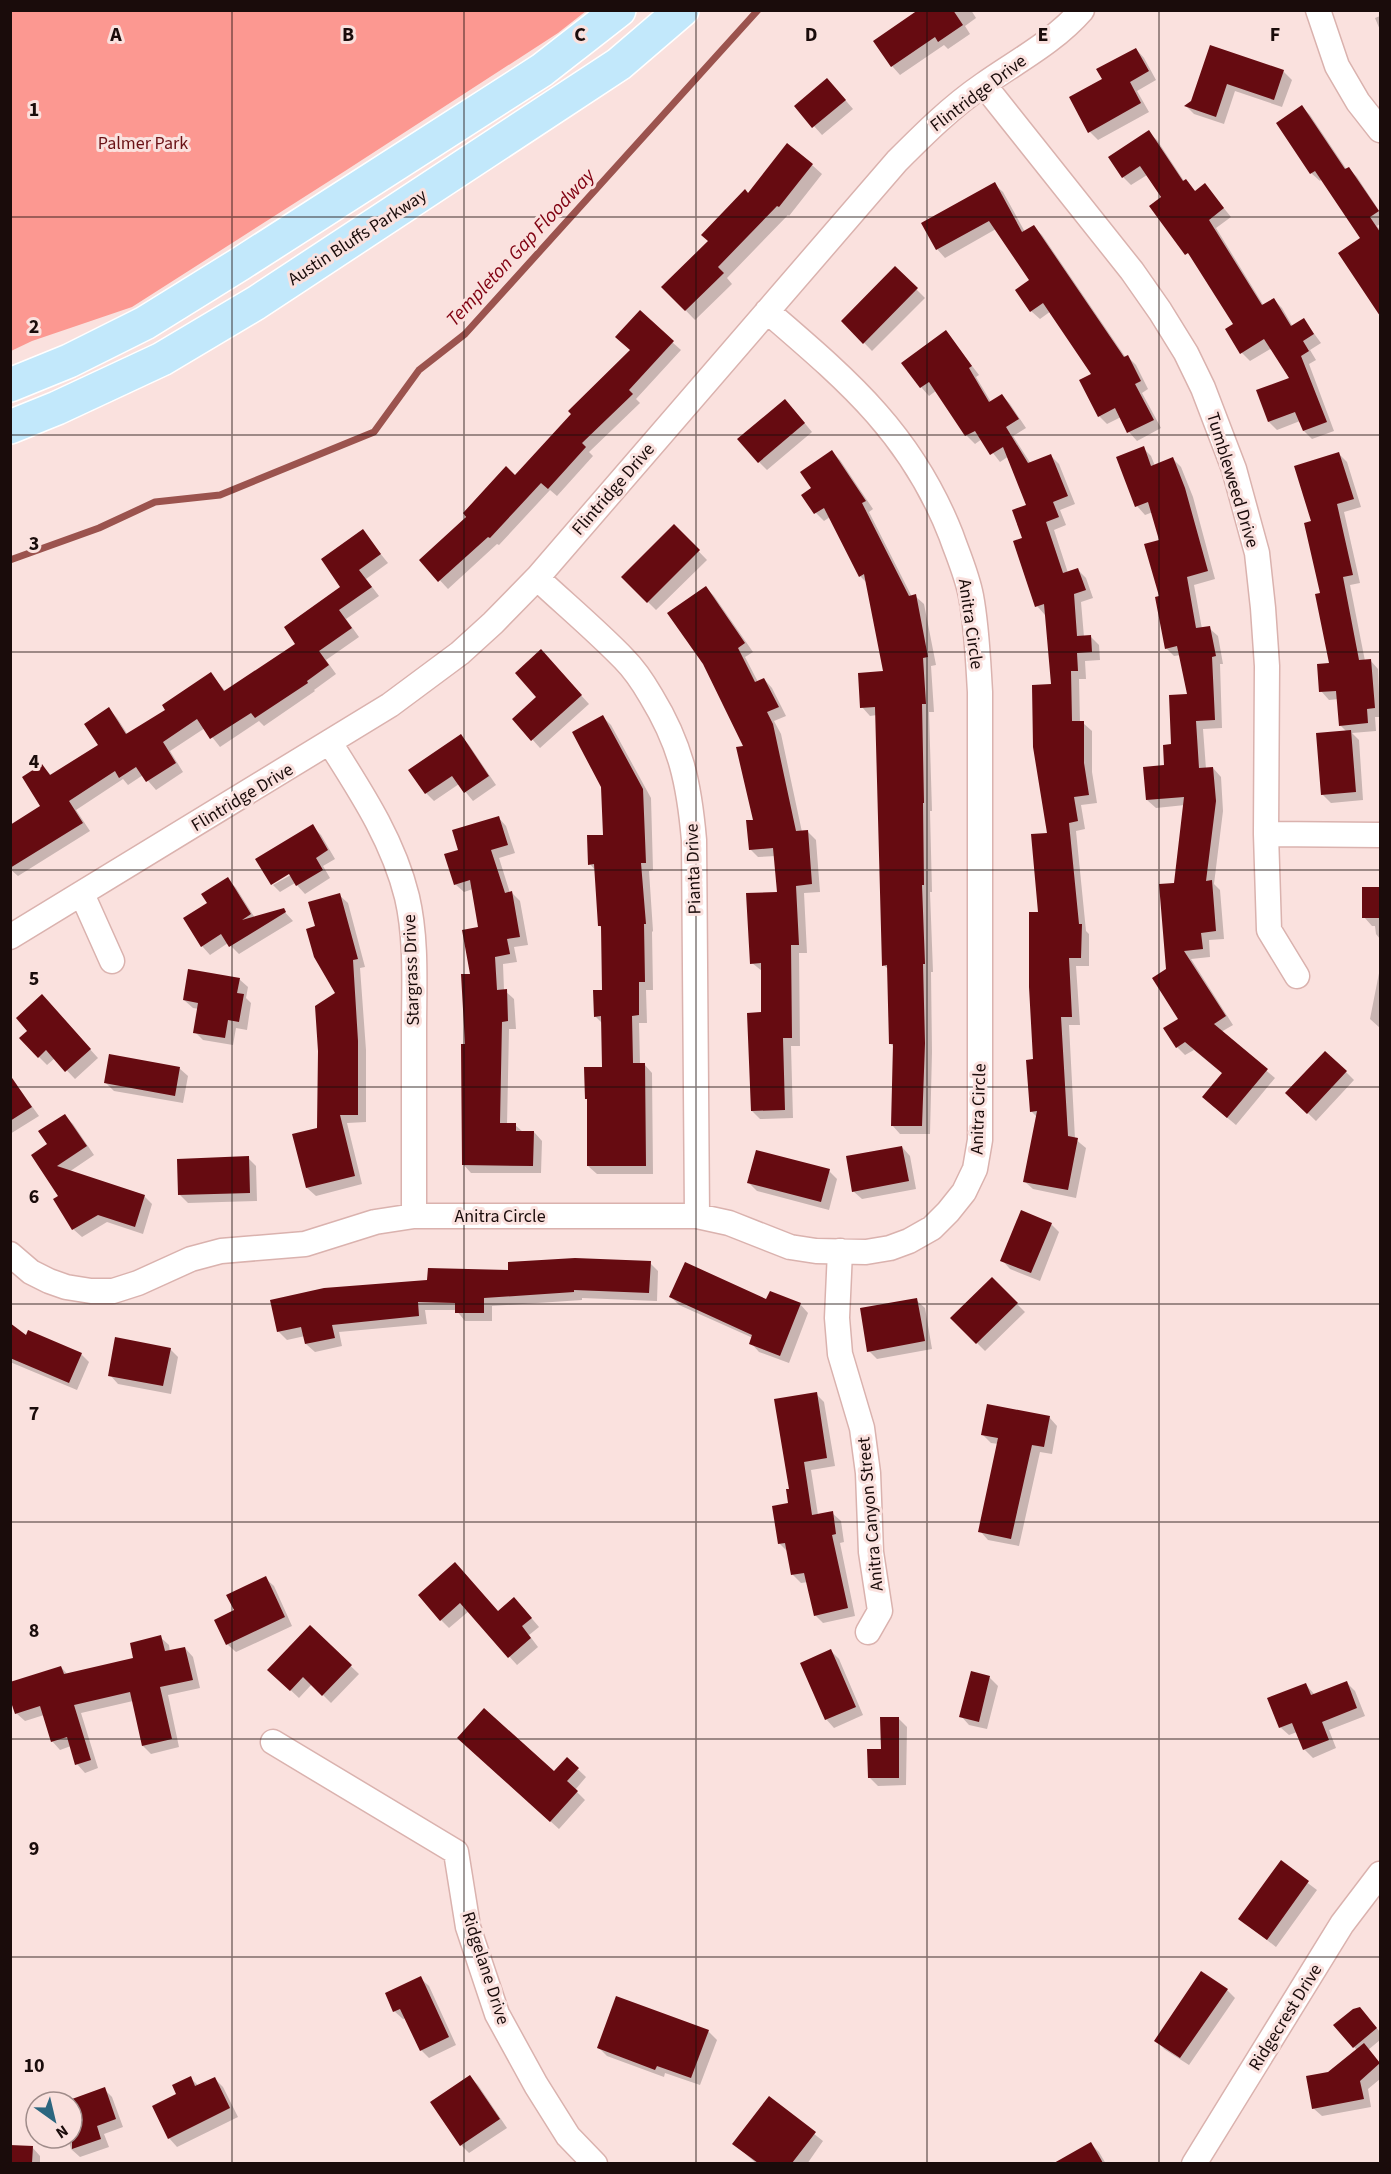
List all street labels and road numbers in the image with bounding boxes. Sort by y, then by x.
street label: Flintridge Drive [925,49,1032,138]
street label: Austin Bluffs Parkway [283,183,432,292]
street label: Tumbleweed Drive [1200,409,1265,551]
street label: Flintridge Drive [566,438,661,541]
street label: Anitra Circle [952,577,989,671]
street label: Flintridge Drive [187,757,298,838]
street label: Pianta Drive [679,823,708,915]
street label: Stargrass Drive [397,914,426,1026]
street label: Anitra Circle [964,1063,993,1155]
street label: Anitra Circle [454,1204,546,1229]
street label: Anitra Canyon Street [851,1436,890,1592]
street label: Ridgelane Drive [455,1908,516,2028]
street label: Ridgecrest Drive [1243,1959,1328,2075]

